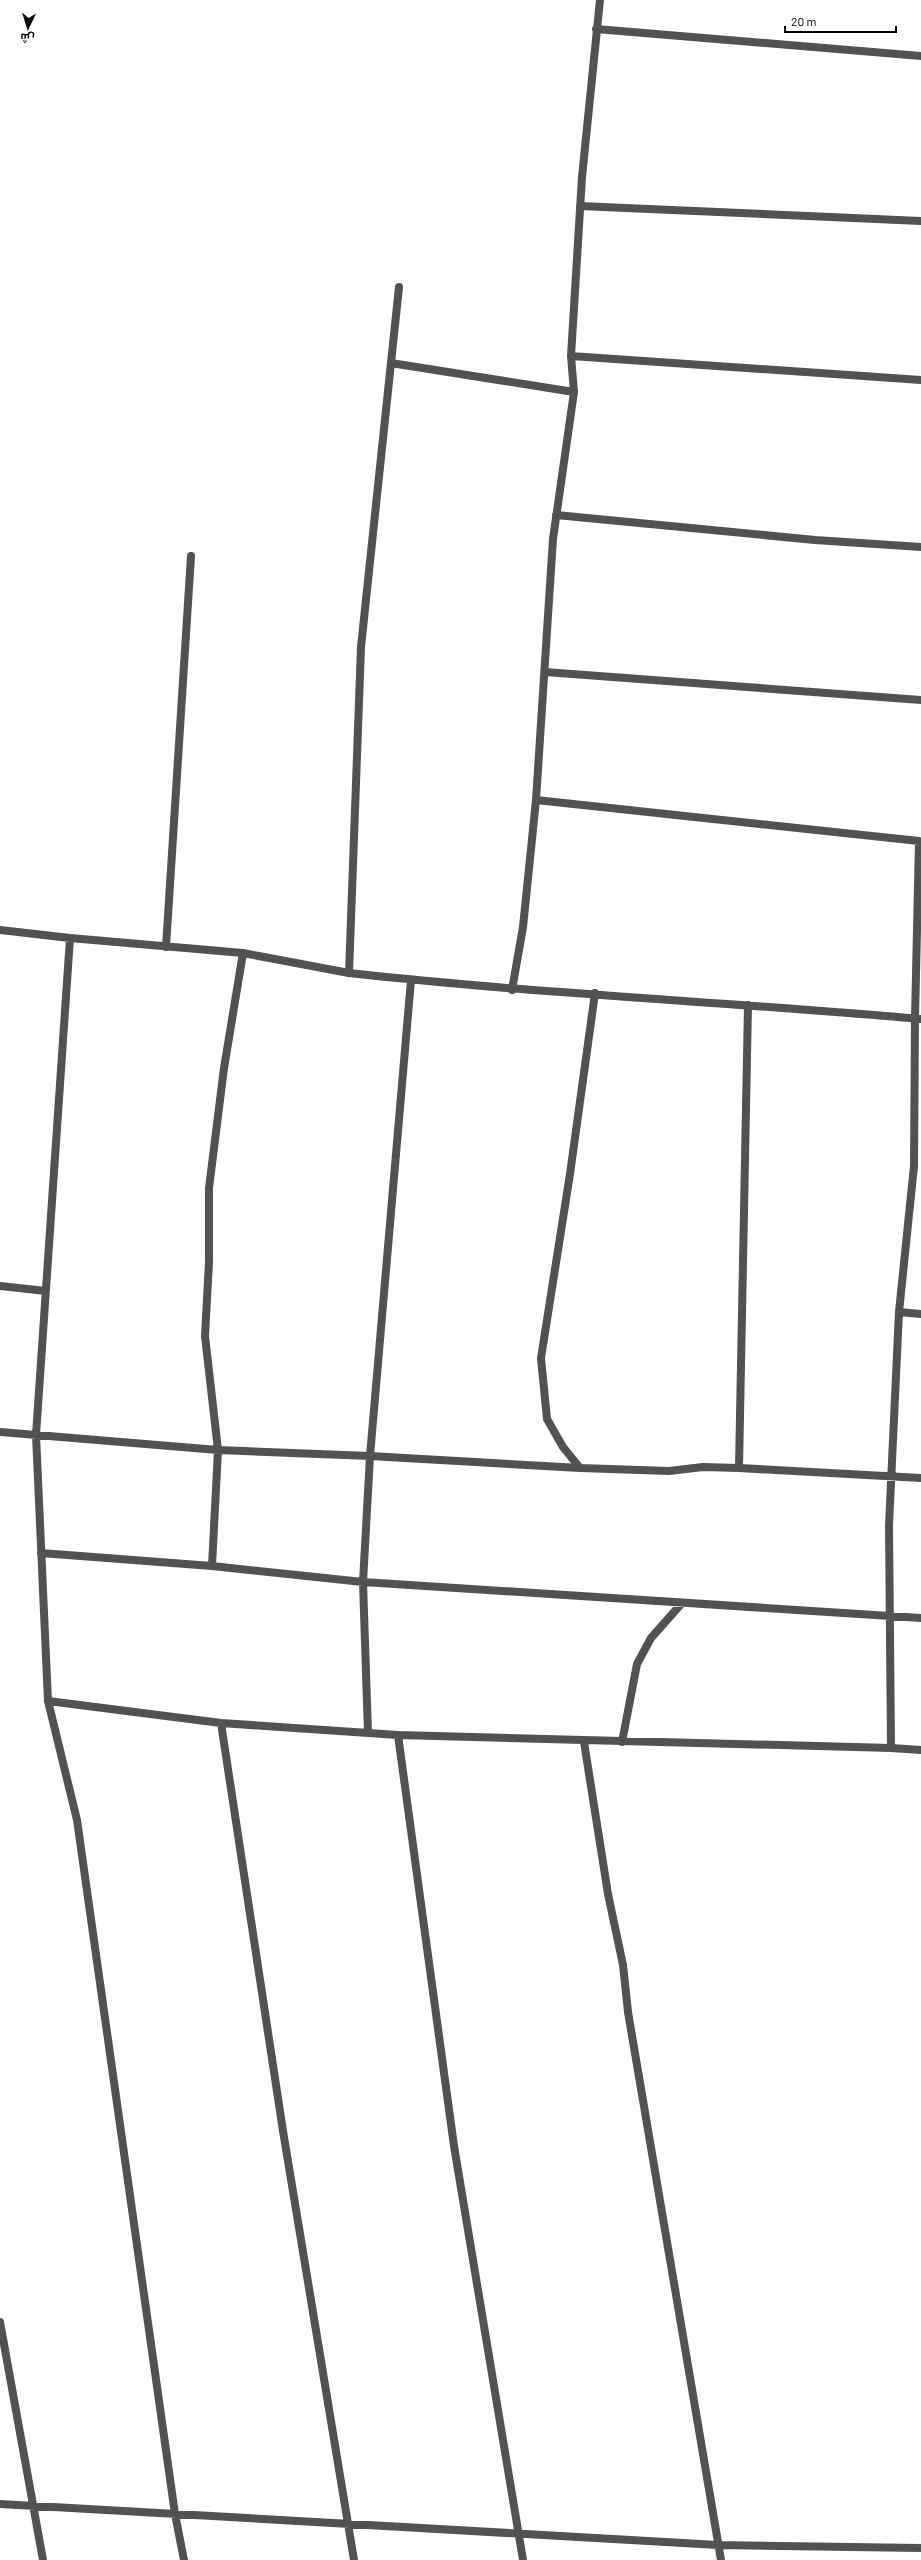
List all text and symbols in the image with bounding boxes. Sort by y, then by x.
north arrow [8,8,48,48]
scale bar [785,8,896,34]
text: 20 m [791,14,817,28]
text: ش [20,31,35,45]

